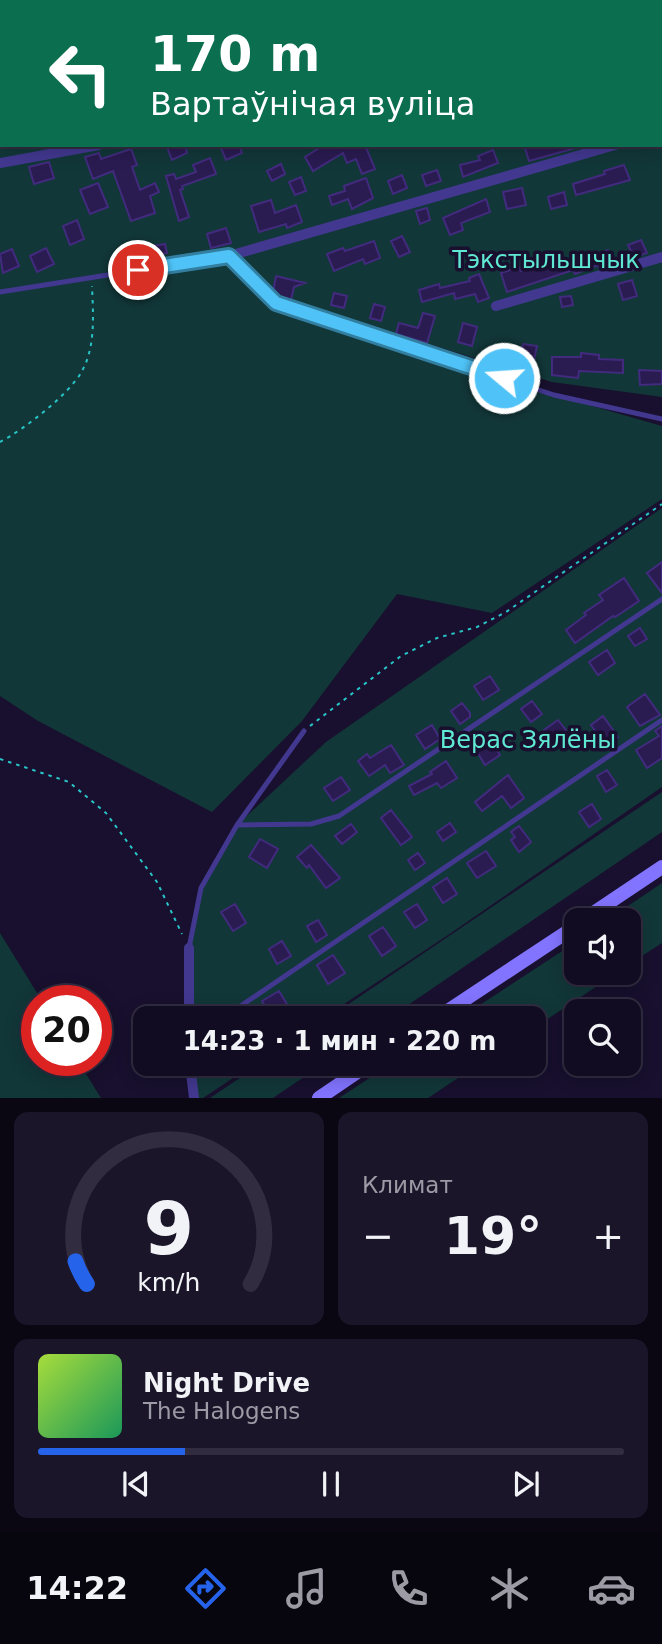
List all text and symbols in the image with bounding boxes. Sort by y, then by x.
text: 170 m [150,26,320,83]
icon: left [35,28,126,119]
text: Вартаўнічая вуліца [150,85,475,123]
pin [108,240,168,300]
park label: Тэкстыльшчык [451,246,640,274]
icon: arrive [119,251,157,289]
position arrow [467,341,541,415]
park label: Верас Зялёны [440,726,616,754]
map controls [564,908,641,1076]
button: sound [564,908,641,985]
speed limit sign: 20 [21,985,112,1076]
button: search [564,999,641,1076]
text: 14:23 · 1 мин · 220 m [183,1026,496,1056]
text: Климат [362,1172,453,1198]
text: 9 [144,1187,194,1272]
text: 19° [444,1206,542,1266]
text: − [362,1214,394,1258]
text: + [592,1214,624,1258]
text: km/h [137,1268,201,1297]
text: Night Drive [143,1368,310,1398]
text: The Halogens [143,1398,300,1424]
icon: previous [117,1465,155,1503]
icon: pause [312,1465,350,1503]
icon: next [507,1465,545,1503]
icon: directions [181,1564,230,1613]
icon: music [282,1564,331,1613]
icon: phone [384,1564,433,1613]
icon: climate [485,1564,534,1613]
icon: car [587,1564,636,1613]
text: 14:22 [26,1569,128,1607]

